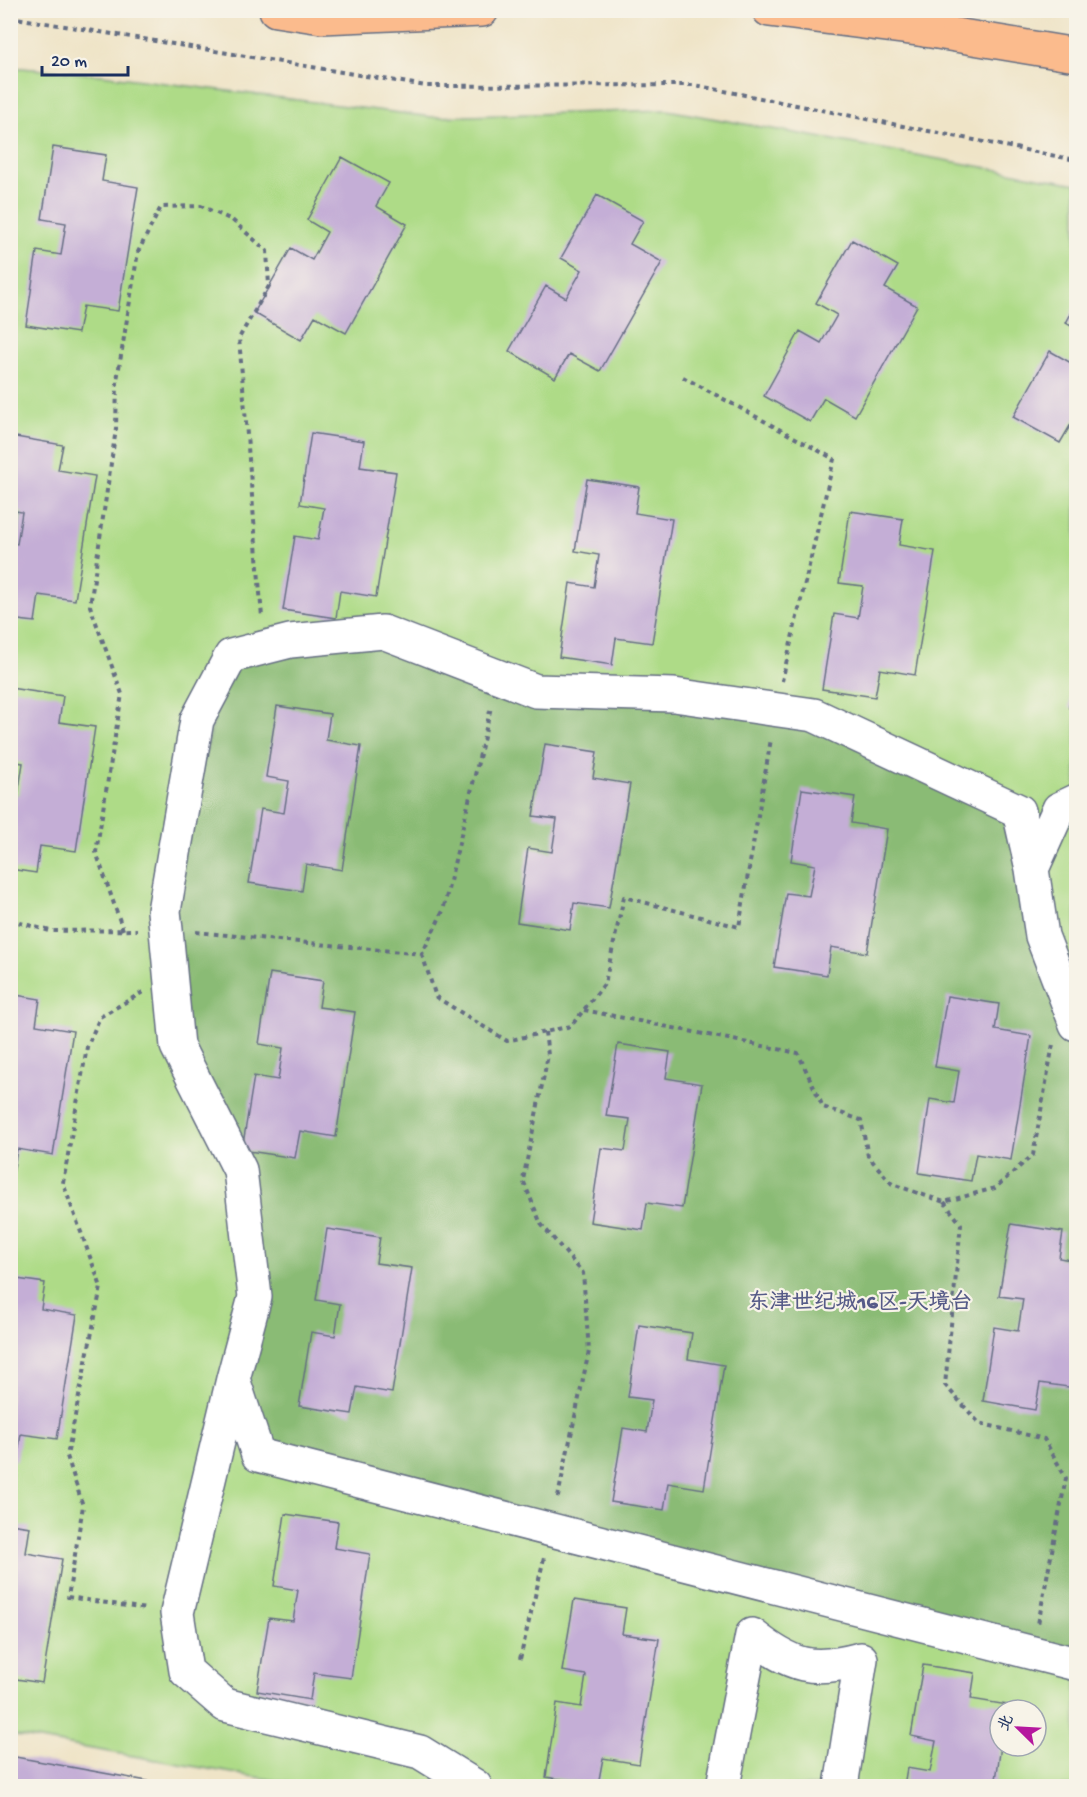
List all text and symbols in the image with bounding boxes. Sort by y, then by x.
scale bar [42,39,128,77]
text: 20 m [51,52,87,73]
district label: 东津世纪城16区-天境台 [748,1289,972,1317]
north arrow [988,1698,1048,1758]
text: 北 [995,1712,1019,1735]

